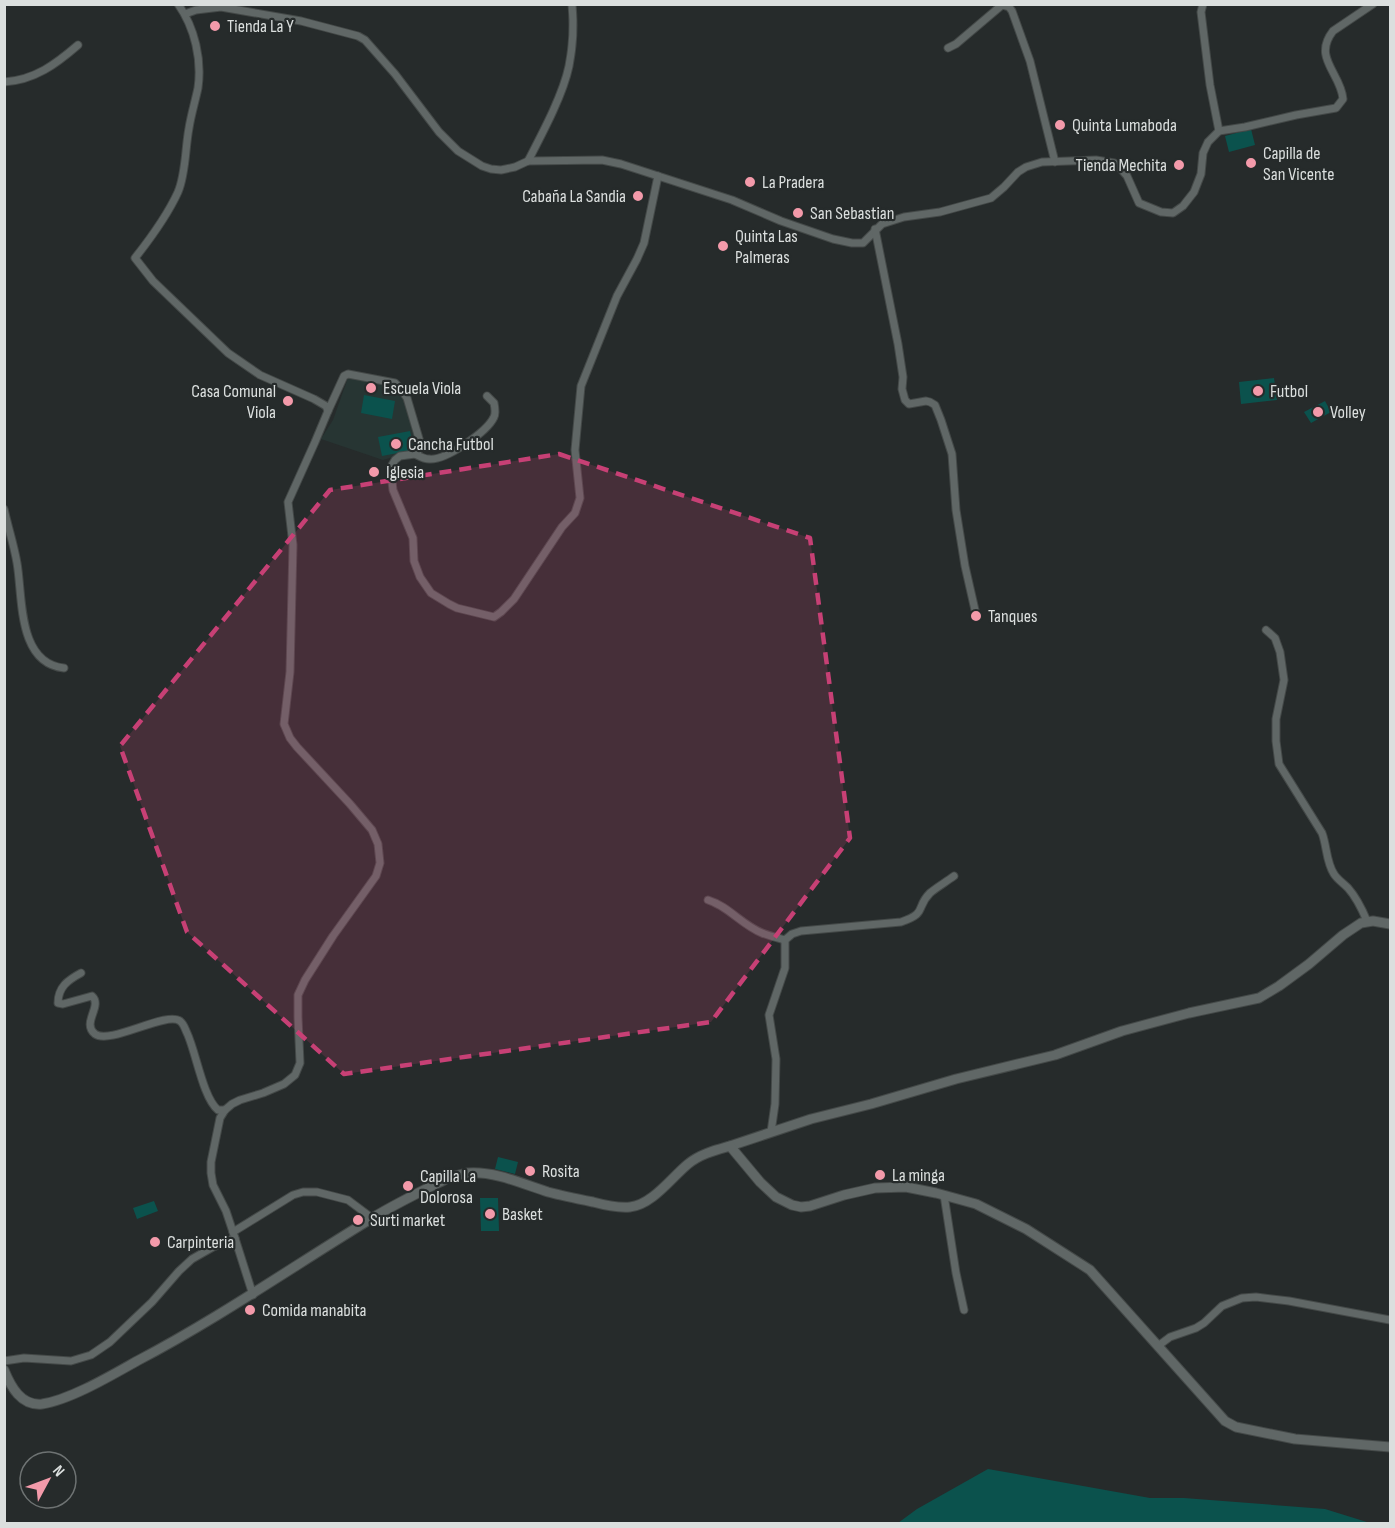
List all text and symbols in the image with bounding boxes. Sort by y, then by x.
place label: Tienda La Y [227,16,294,37]
marker: Tienda La Y [208,19,222,33]
place label: Quinta Lumaboda [1072,115,1177,136]
marker: Quinta Lumaboda [1053,118,1067,132]
place label: Capilla de San Vicente [1263,143,1334,185]
place label: Tienda Mechita [1076,155,1167,176]
marker: Capilla de San Vicente [1244,156,1258,170]
marker: Tienda Mechita [1172,158,1186,172]
place label: La Pradera [762,172,824,193]
marker: La Pradera [743,175,757,189]
place label: Cabaña La Sandia [522,186,626,207]
marker: Cabaña La Sandia [631,189,645,203]
place label: San Sebastian [810,203,894,224]
marker: San Sebastian [791,206,805,220]
place label: Quinta Las Palmeras [735,226,798,268]
marker: Quinta Las Palmeras [716,239,730,253]
place label: Escuela Viola [383,378,461,399]
place label: Casa Comunal Viola [191,381,276,423]
marker: Escuela Viola [364,381,378,395]
place label: Futbol [1270,381,1308,402]
marker: Futbol [1251,384,1265,398]
marker: Casa Comunal Viola [281,394,295,408]
place label: Volley [1330,402,1366,423]
marker: Volley [1311,405,1325,419]
place label: Cancha Futbol [408,434,494,455]
marker: Cancha Futbol [389,437,403,451]
place label: Iglesia [386,462,424,483]
marker: Iglesia [367,465,381,479]
place label: Tanques [988,606,1037,627]
marker: Tanques [969,609,983,623]
place label: Rosita [542,1161,580,1182]
marker: Rosita [523,1164,537,1178]
place label: La minga [892,1165,945,1186]
place label: Capilla La Dolorosa [420,1166,476,1208]
marker: La minga [873,1168,887,1182]
marker: Capilla La Dolorosa [401,1179,415,1193]
place label: Basket [502,1204,543,1225]
marker: Basket [483,1207,497,1221]
place label: Surti market [370,1210,446,1231]
marker: Surti market [351,1213,365,1227]
place label: Carpinteria [167,1232,234,1253]
marker: Carpinteria [148,1235,162,1249]
place label: Comida manabita [262,1300,367,1321]
marker: Comida manabita [243,1303,257,1317]
north arrow [18,1450,78,1510]
text: N [48,1462,68,1481]

